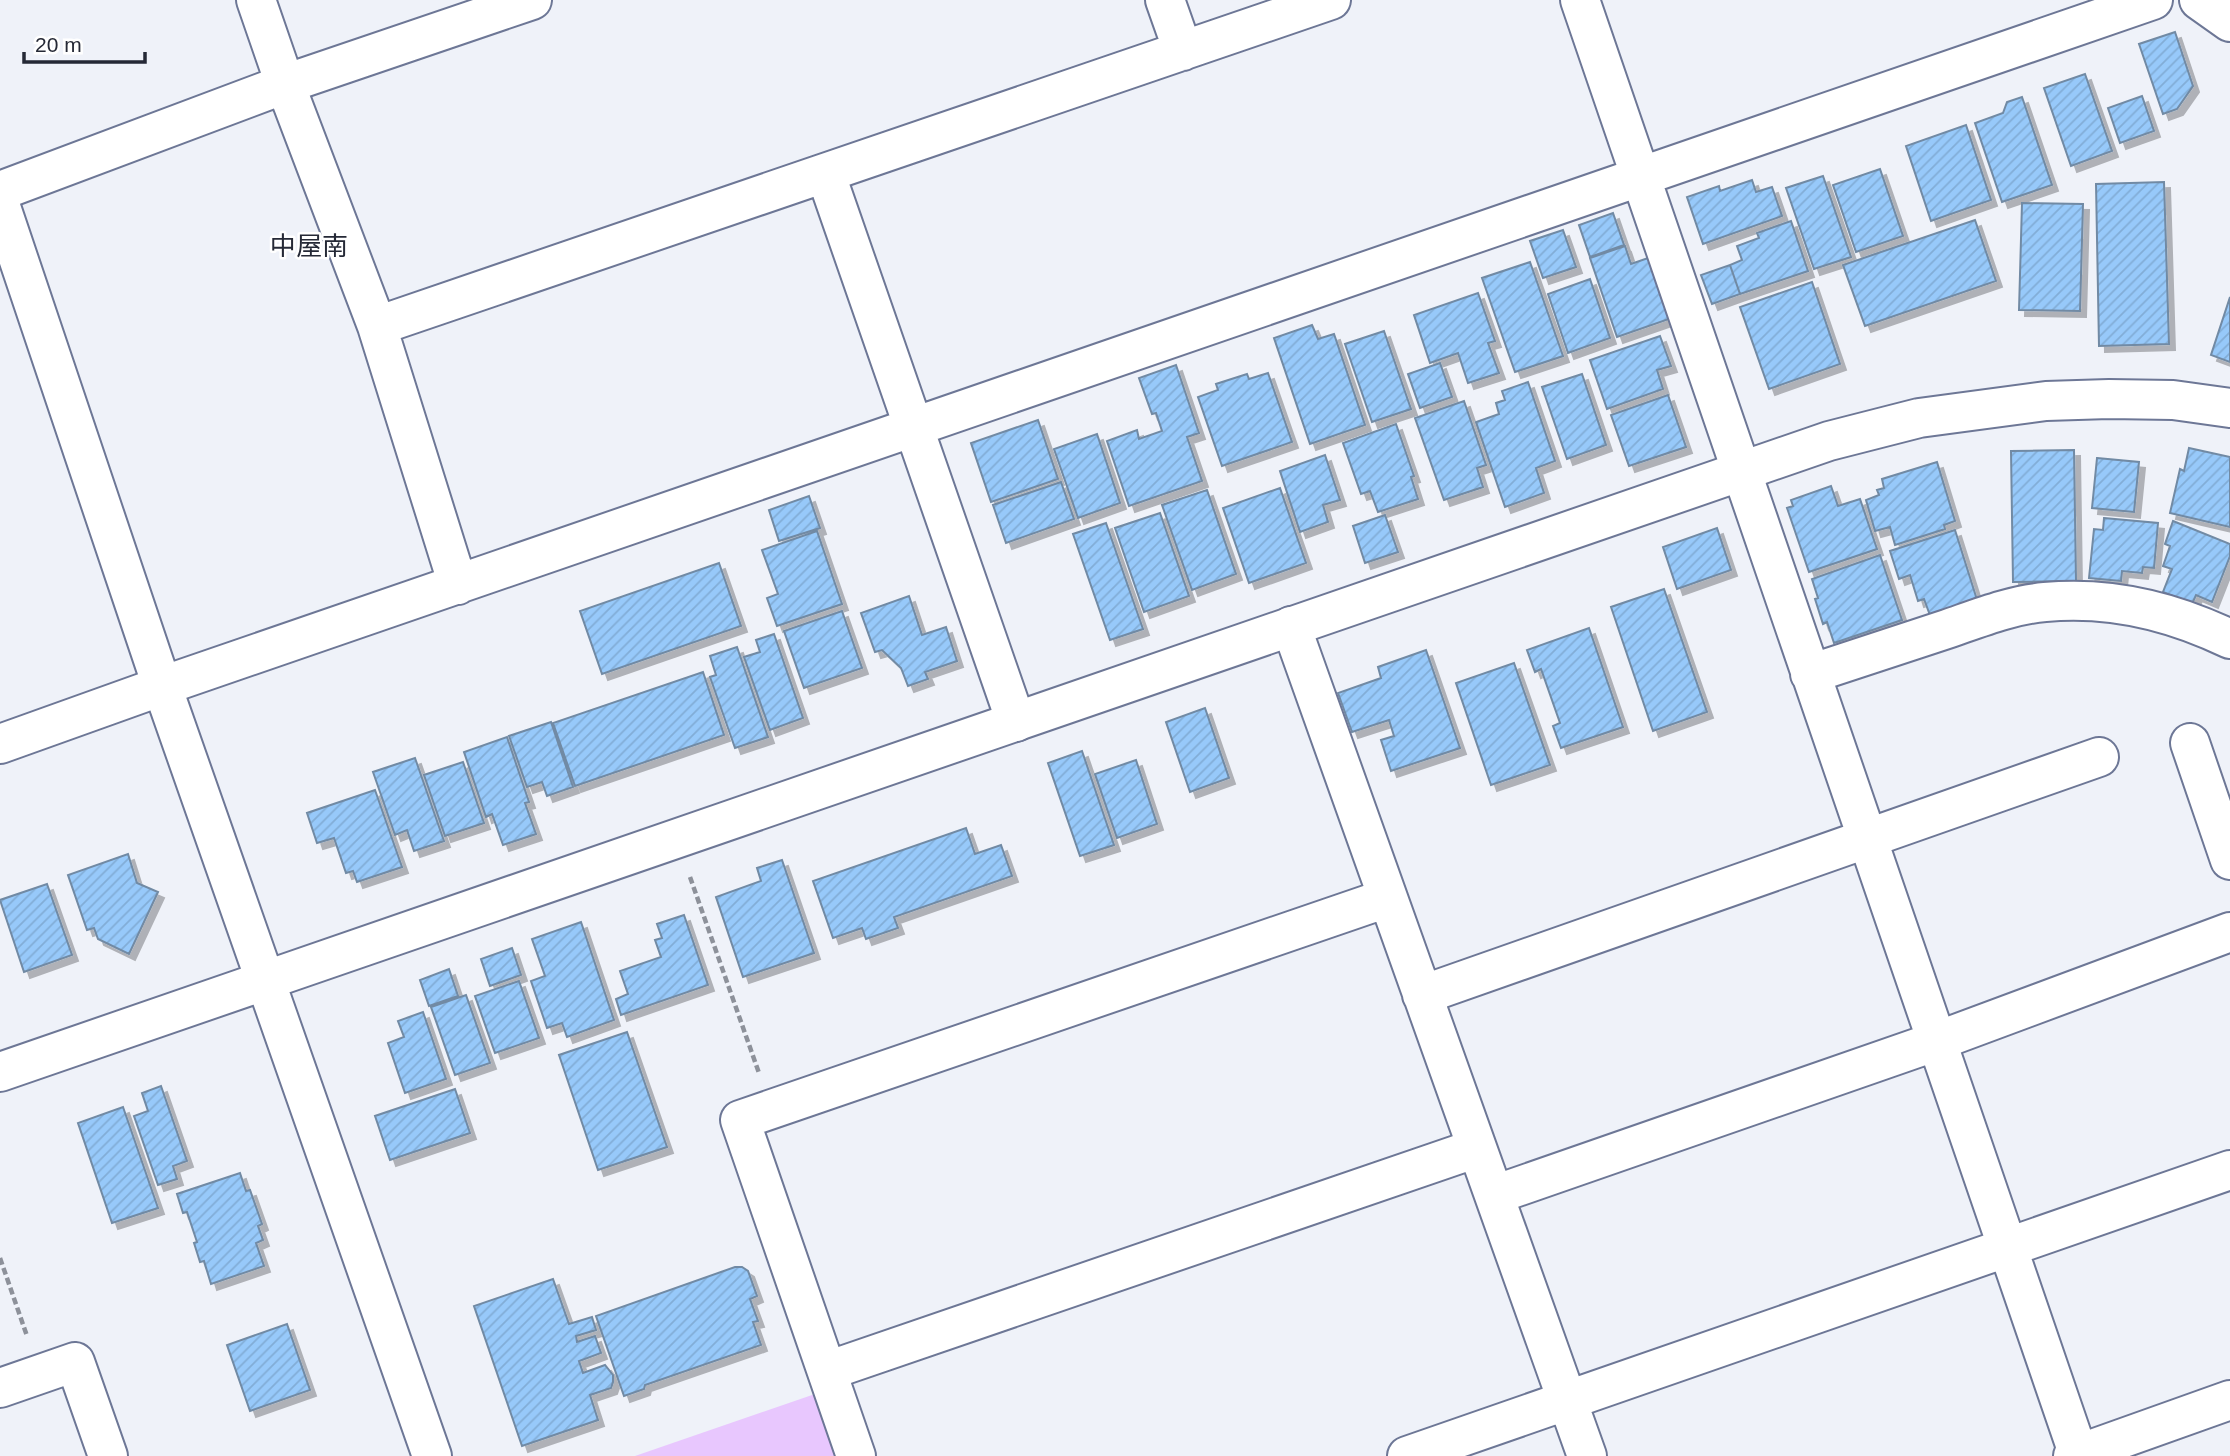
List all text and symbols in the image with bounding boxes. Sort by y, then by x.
scale bar [24,21,145,65]
text: 20 m [35,33,82,56]
district label: 中屋南 [270,231,348,261]

